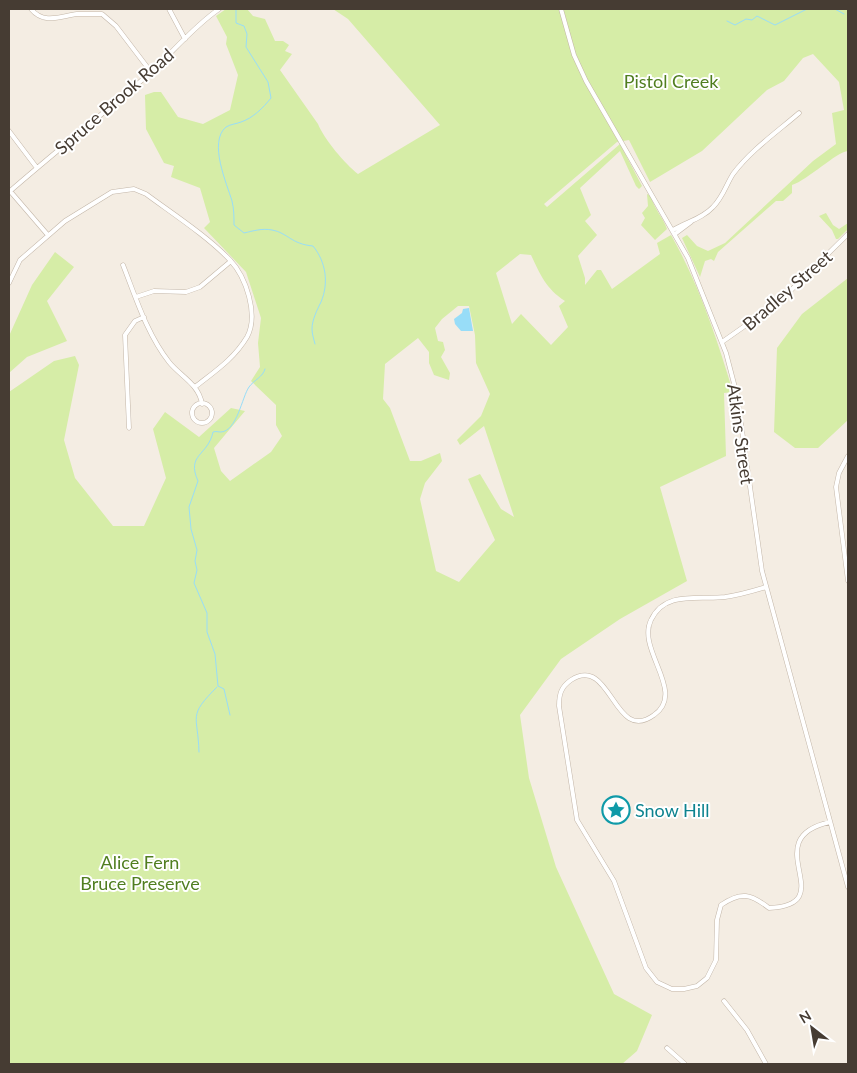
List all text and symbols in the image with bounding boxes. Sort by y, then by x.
street label: Spruce Brook Road [50,43,178,159]
park label: Pistol Creek [624,70,719,92]
street label: Bradley Street [738,245,837,335]
street label: Atkins Street [723,382,759,486]
place icon: Snow Hill [601,795,631,825]
place label: Snow Hill [635,799,710,821]
park label: Alice Fern Bruce Preserve [80,851,200,894]
north arrow [787,1003,837,1053]
text: N [796,1006,814,1026]

